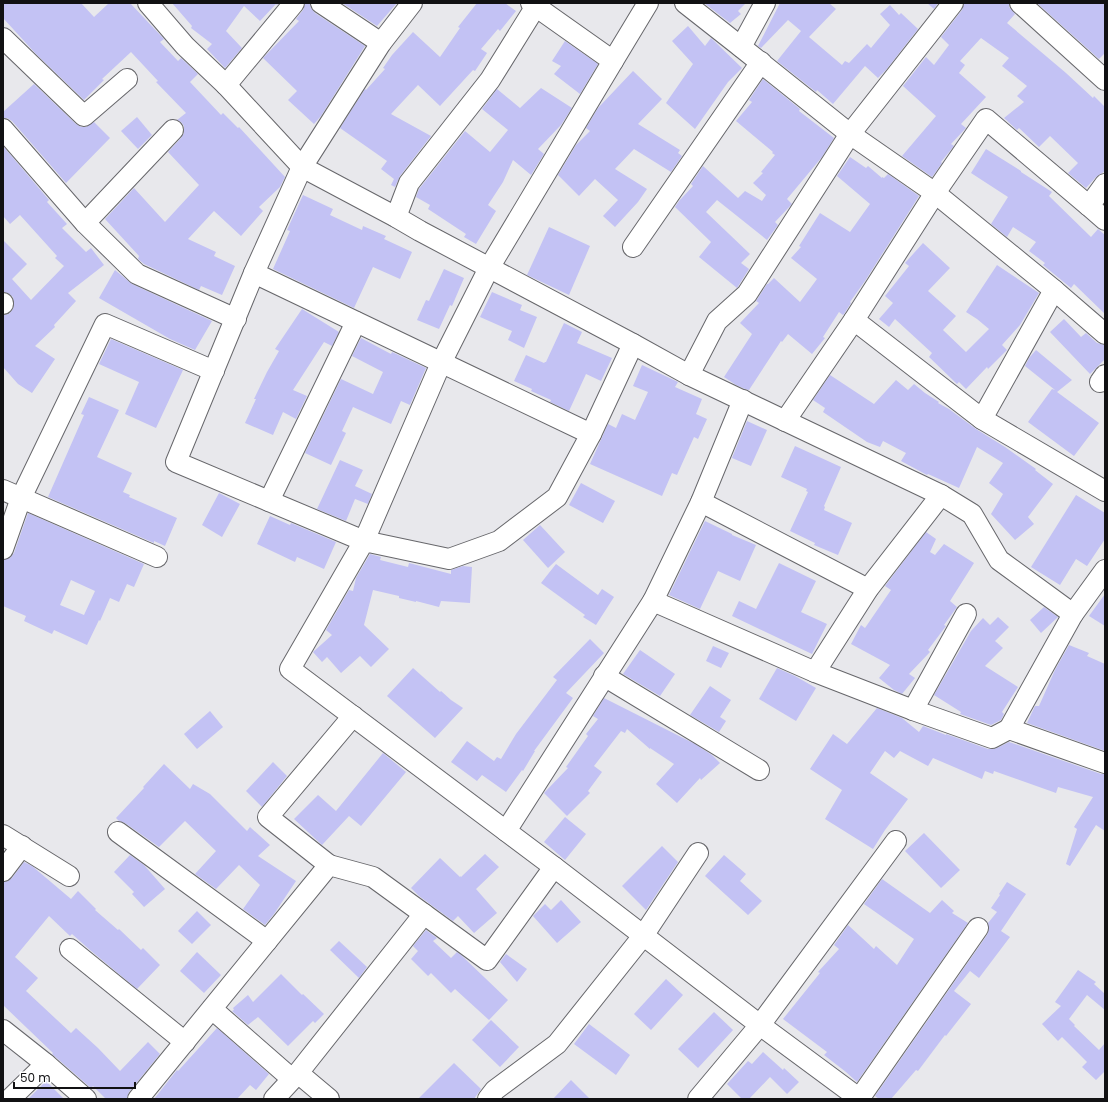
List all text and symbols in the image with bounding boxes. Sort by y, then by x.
scale bar [14,1064,135,1090]
text: 50 m [20,1069,51,1086]

